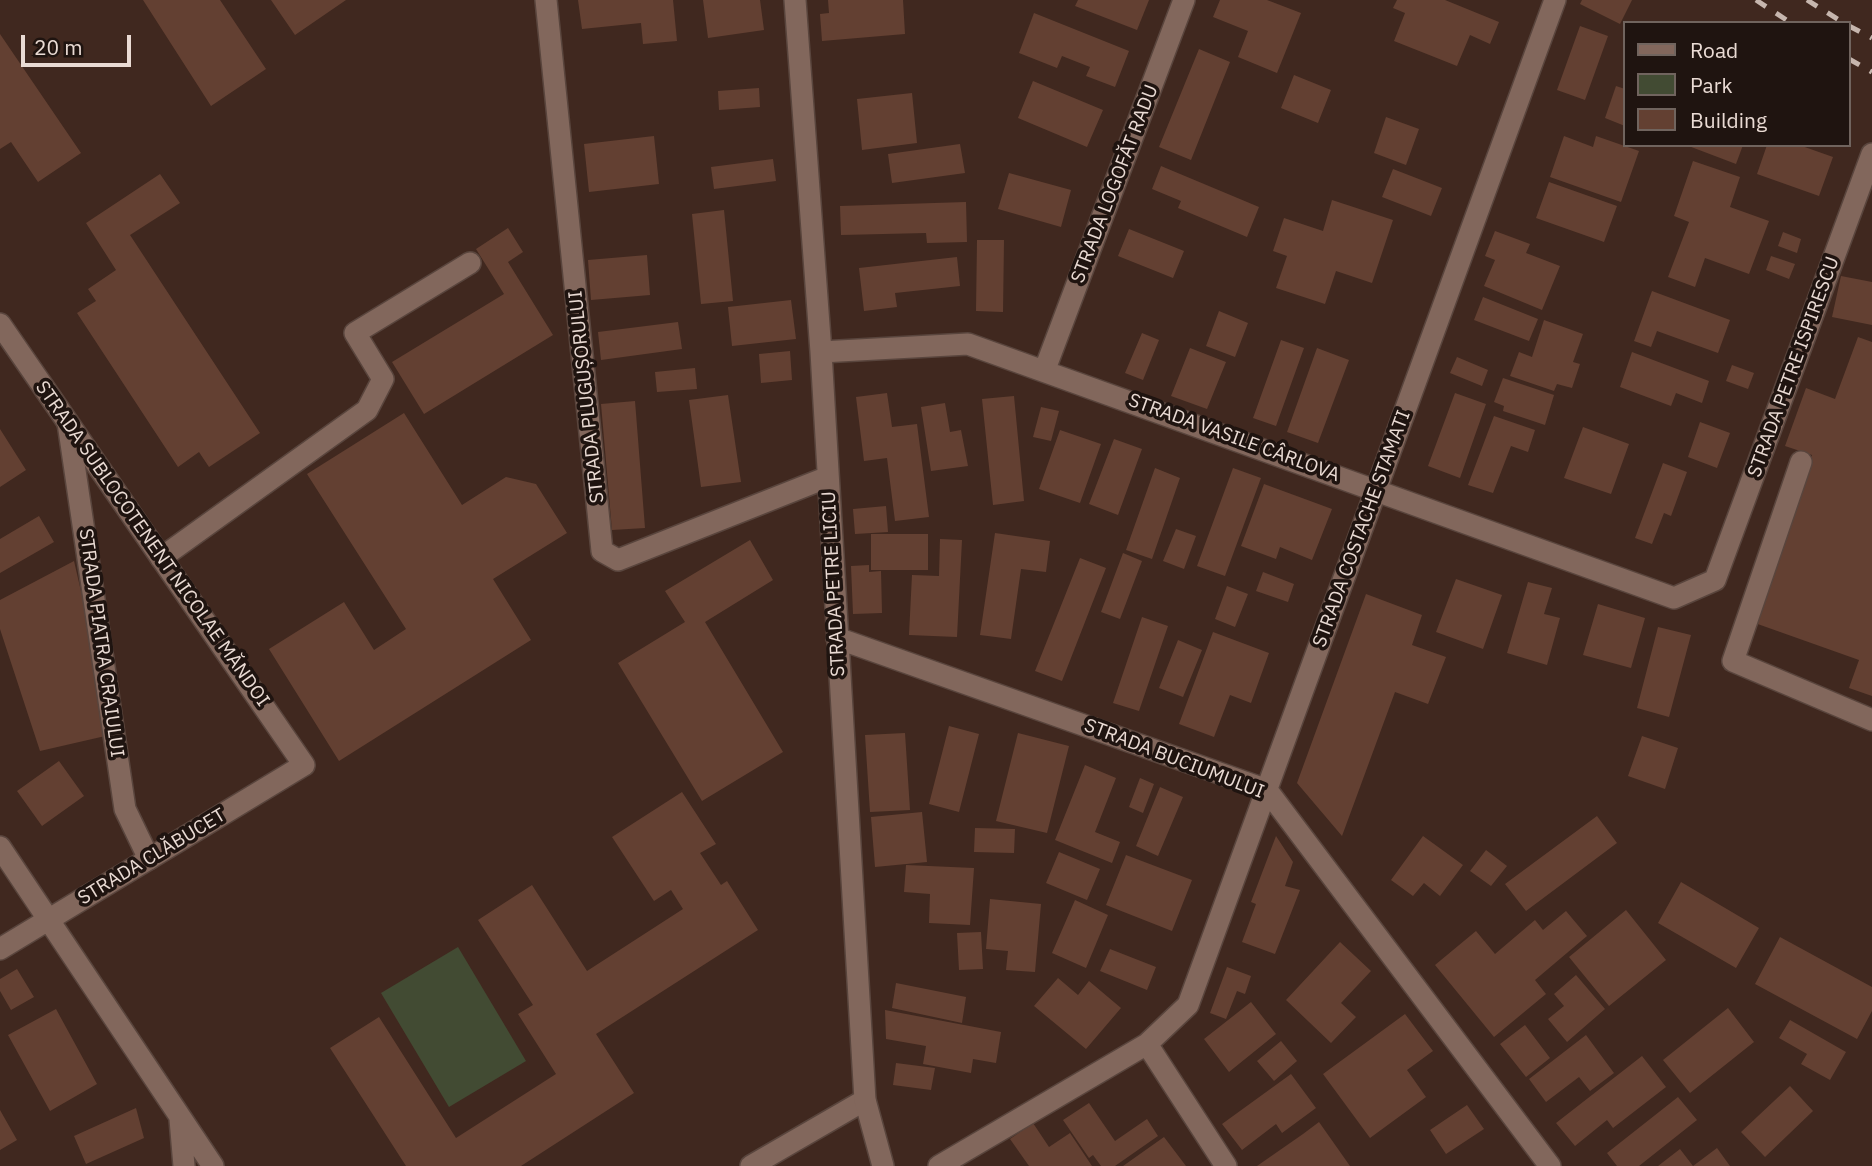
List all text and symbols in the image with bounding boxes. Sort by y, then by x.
scale bar [24,21,135,65]
legend [1624,21,1851,147]
text: 20 m [34,33,83,61]
text: Road [1690,36,1738,64]
text: Park [1690,71,1733,99]
street label: STRADA LOGOFĂT RADU [1067,82,1163,286]
text: Building [1690,106,1767,134]
street label: STRADA PETRE ISPIRESCU [1743,254,1845,480]
street label: STRADA PLUGUȘORULUI [565,290,609,504]
street label: STRADA SUBLOCOTENENT NICOLAE MĂNDOI [30,377,274,711]
street label: STRADA VASILE CÂRLOVA [1125,389,1343,487]
street label: STRADA COSTACHE STAMATI [1308,407,1416,651]
street label: STRADA PETRE LICIU [818,491,850,677]
street label: STRADA PIATRA CRAIULUI [74,527,128,759]
street label: STRADA BUCIUMULUI [1081,714,1267,804]
street label: STRADA CLĂBUCET [74,804,230,910]

